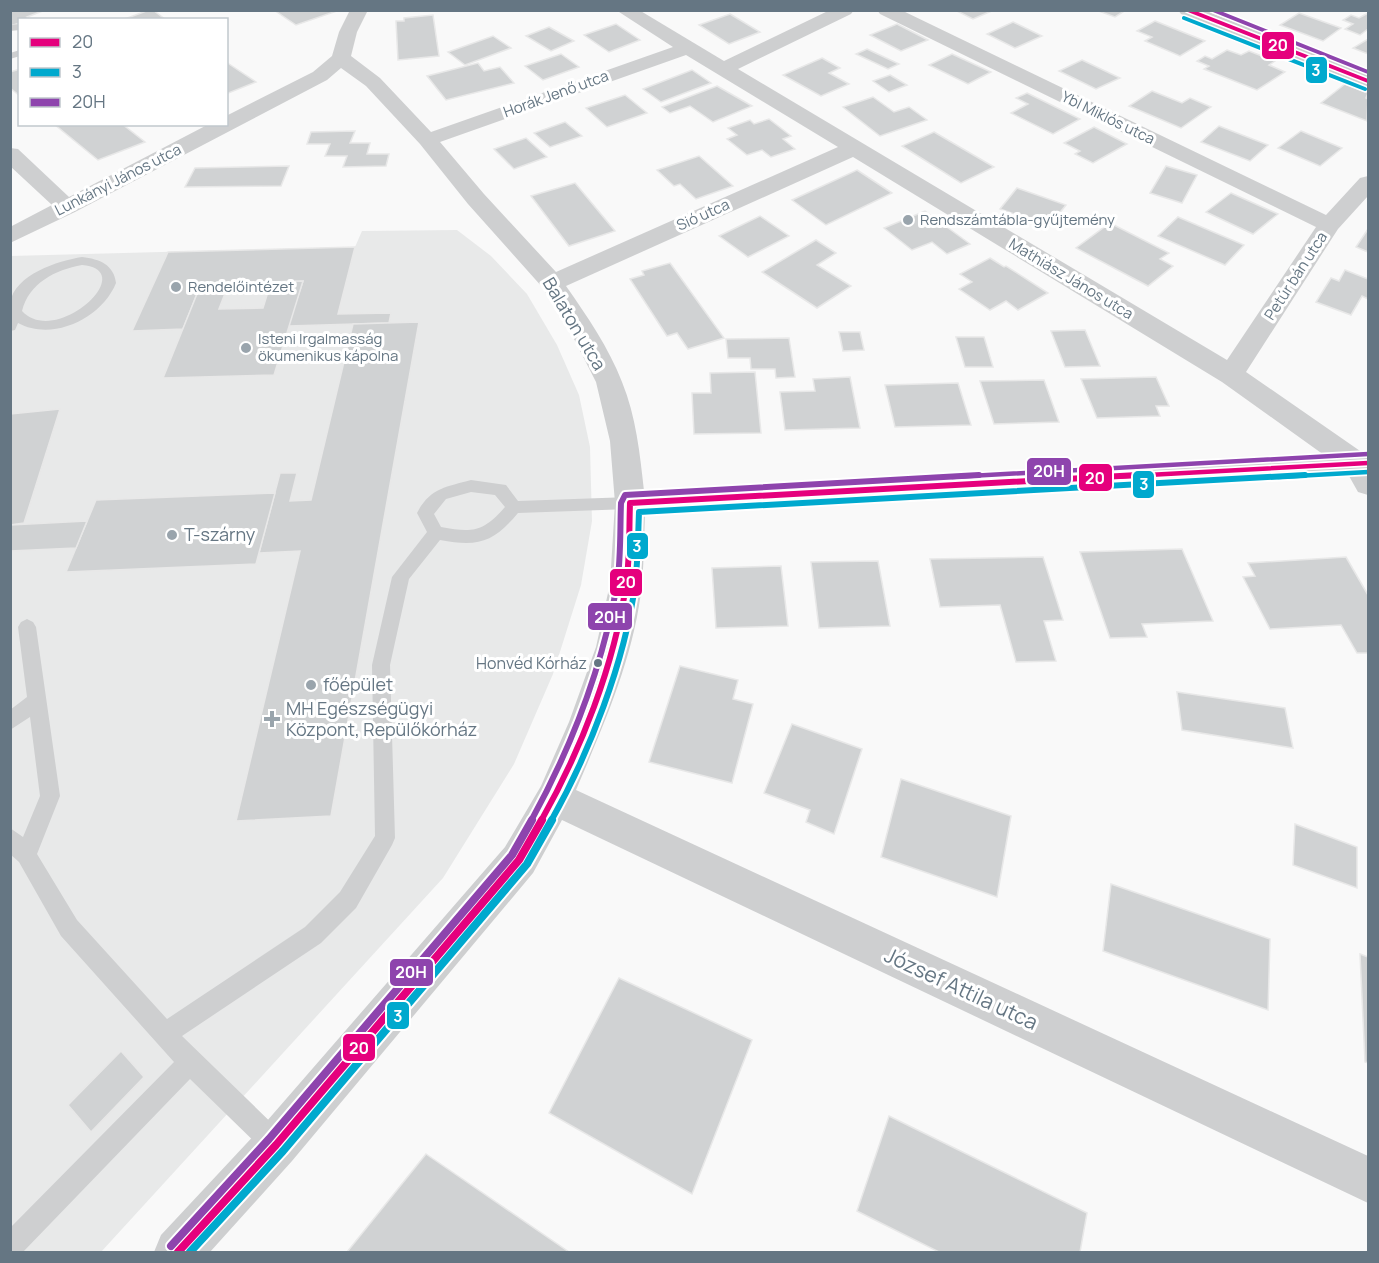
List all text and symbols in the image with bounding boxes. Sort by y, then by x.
legend [18,18,228,126]
text: 20 [72,29,93,53]
line badge: 20 [1261,31,1295,60]
text: 20 [1268,34,1288,56]
line badge: 3 [1305,56,1328,84]
text: 3 [72,59,82,83]
text: 3 [1311,59,1321,81]
street label: Horák Jenő utca [500,65,611,122]
street label: Ybl Miklós utca [1058,86,1158,149]
text: 20H [72,89,106,113]
street label: Lunkányi János utca [51,139,185,221]
street label: Sió utca [673,194,733,235]
place label: Rendszámtábla-gyűjtemény [920,209,1115,230]
marker: Rendszámtábla-gyűjtemény [901,213,915,227]
street label: Petúr bán utca [1259,227,1332,324]
street label: Mathiász János utca [1005,233,1137,324]
street label: Balaton utca [538,273,612,374]
place label: Rendelőintézet [188,276,294,297]
marker: Rendelőintézet [169,280,183,294]
place label: Isteni Irgalmasság ökumenikus kápolna [258,328,398,366]
marker: Isteni Irgalmasság ökumenikus kápolna [239,341,253,355]
line badge: 20H [1026,457,1072,486]
text: 20H [1033,460,1065,482]
line badge: 20 [1078,463,1113,492]
text: 20 [1085,467,1105,489]
line badge: 3 [1132,470,1155,499]
text: 3 [1139,473,1149,495]
place label: T-szárny [184,522,256,546]
marker: T-szárny [165,528,179,542]
line badge: 3 [626,532,649,560]
text: 3 [632,535,642,557]
line badge: 20 [609,568,643,597]
text: 20 [616,571,636,593]
line badge: 20H [587,602,633,631]
text: 20H [594,606,626,628]
place label: Honvéd Kórház [476,652,587,674]
marker: Honvéd Kórház [592,657,604,669]
place label: főépület [323,672,393,696]
marker: főépület [304,678,318,692]
place label: MH Egészségügyi Központ, Repülőkórház [286,696,477,741]
marker: MH Egészségügyi Központ, Repülőkórház [263,710,281,728]
street label: József Attila utca [880,940,1043,1036]
line badge: 20H [389,958,434,987]
text: 20H [395,961,427,983]
line badge: 3 [386,1001,410,1030]
text: 3 [393,1005,403,1027]
line badge: 20 [342,1033,376,1062]
text: 20 [349,1037,369,1059]

